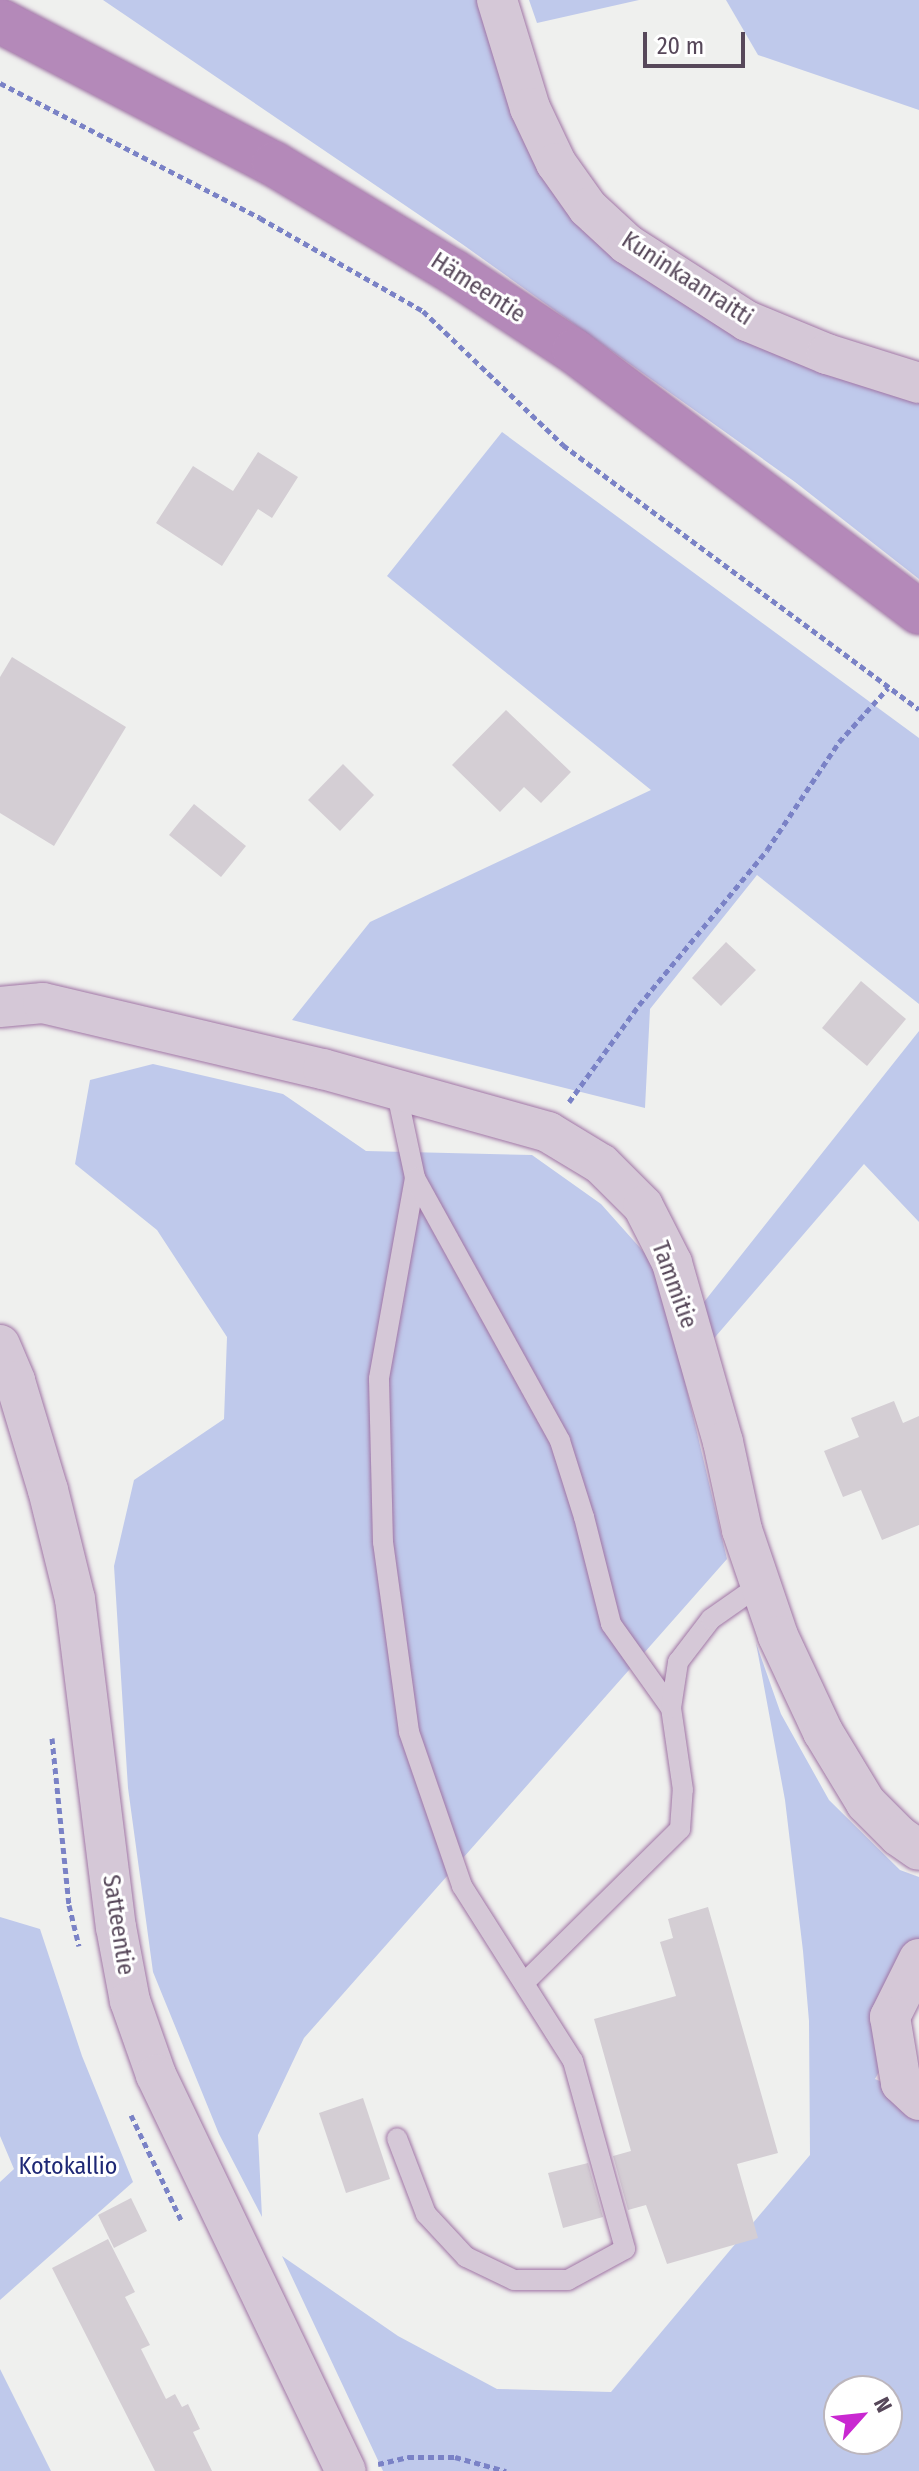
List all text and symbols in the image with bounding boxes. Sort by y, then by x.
scale bar [647,16,749,66]
text: 20 m [657,32,704,60]
street label: Kuninkaanraitti [616,226,758,332]
street label: Hämeentie [425,247,531,329]
street label: Tammitie [645,1238,703,1332]
street label: Satteentie [96,1873,140,1977]
park label: Kotokallio [19,2153,117,2181]
north arrow [823,2375,903,2455]
text: N [868,2393,898,2417]

